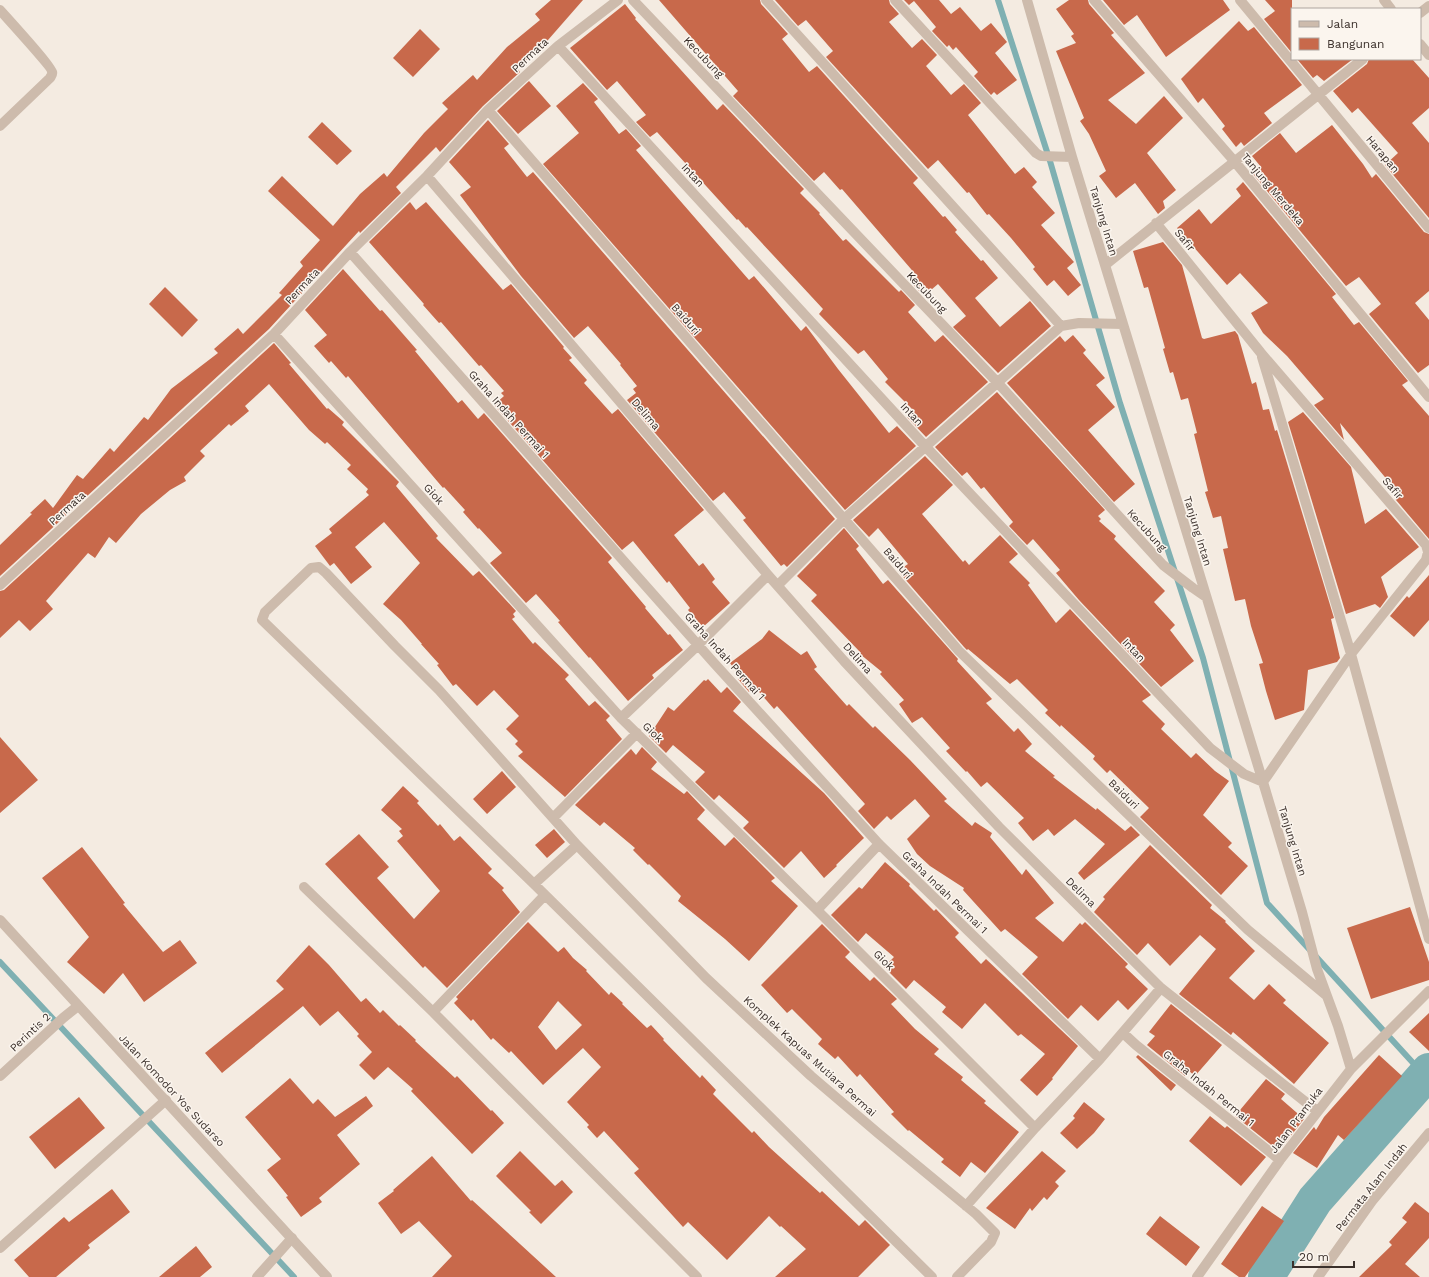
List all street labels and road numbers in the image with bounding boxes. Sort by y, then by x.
street label: Kecubung [681,34,727,81]
street label: Permata [510,35,551,75]
street label: Harapan [1363,133,1402,176]
street label: Tanjung Merdeka [1239,151,1307,228]
street label: Intan [678,161,707,190]
street label: Tanjung Intan [1087,185,1120,258]
street label: Safir [1172,227,1198,254]
street label: Permata [282,266,322,307]
street label: Kecubung [904,269,950,316]
street label: Baiduri [668,301,703,338]
street label: Graha Indah Permai 1 [466,368,551,461]
street label: Delima [629,396,663,433]
street label: Intan [897,400,926,429]
street label: Safir [1380,475,1406,502]
street label: Giok [421,481,446,508]
street label: Permata [46,489,88,528]
street label: Tanjung Intan [1181,495,1214,568]
street label: Kecubung [1124,507,1169,554]
street label: Baiduri [880,545,915,582]
street label: Graha Indah Permai 1 [682,610,767,703]
street label: Intan [1119,636,1148,665]
street label: Delima [840,640,875,677]
street label: Giok [640,719,666,745]
street label: Baiduri [1106,777,1142,812]
street label: Tanjung Intan [1276,805,1309,878]
street label: Graha Indah Permai 1 [899,848,990,937]
street label: Delima [1063,875,1098,910]
street label: Giok [871,947,897,973]
street label: Komplek Kapuas Mutiara Permai [741,993,879,1119]
street label: Perintis 2 [7,1010,53,1054]
street label: Jalan Komodor Yos Sudarso [116,1031,227,1149]
street label: Graha Indah Permai 1 [1160,1048,1257,1129]
street label: Jalan Pramuka [1267,1085,1325,1156]
street label: Permata Alam Indah [1333,1140,1410,1234]

